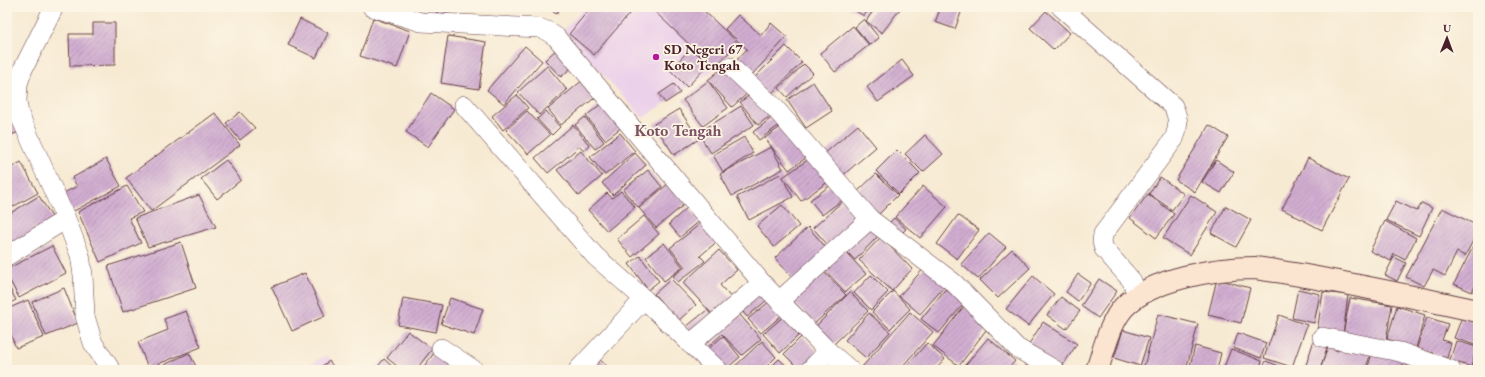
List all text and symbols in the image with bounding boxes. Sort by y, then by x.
north arrow [1427,18,1467,58]
text: U [1443,21,1452,35]
place label: SD Negeri 67 Koto Tengah [664,40,743,74]
marker: SD Negeri 67 Koto Tengah [651,52,661,62]
district label: Koto Tengah [635,120,721,141]

